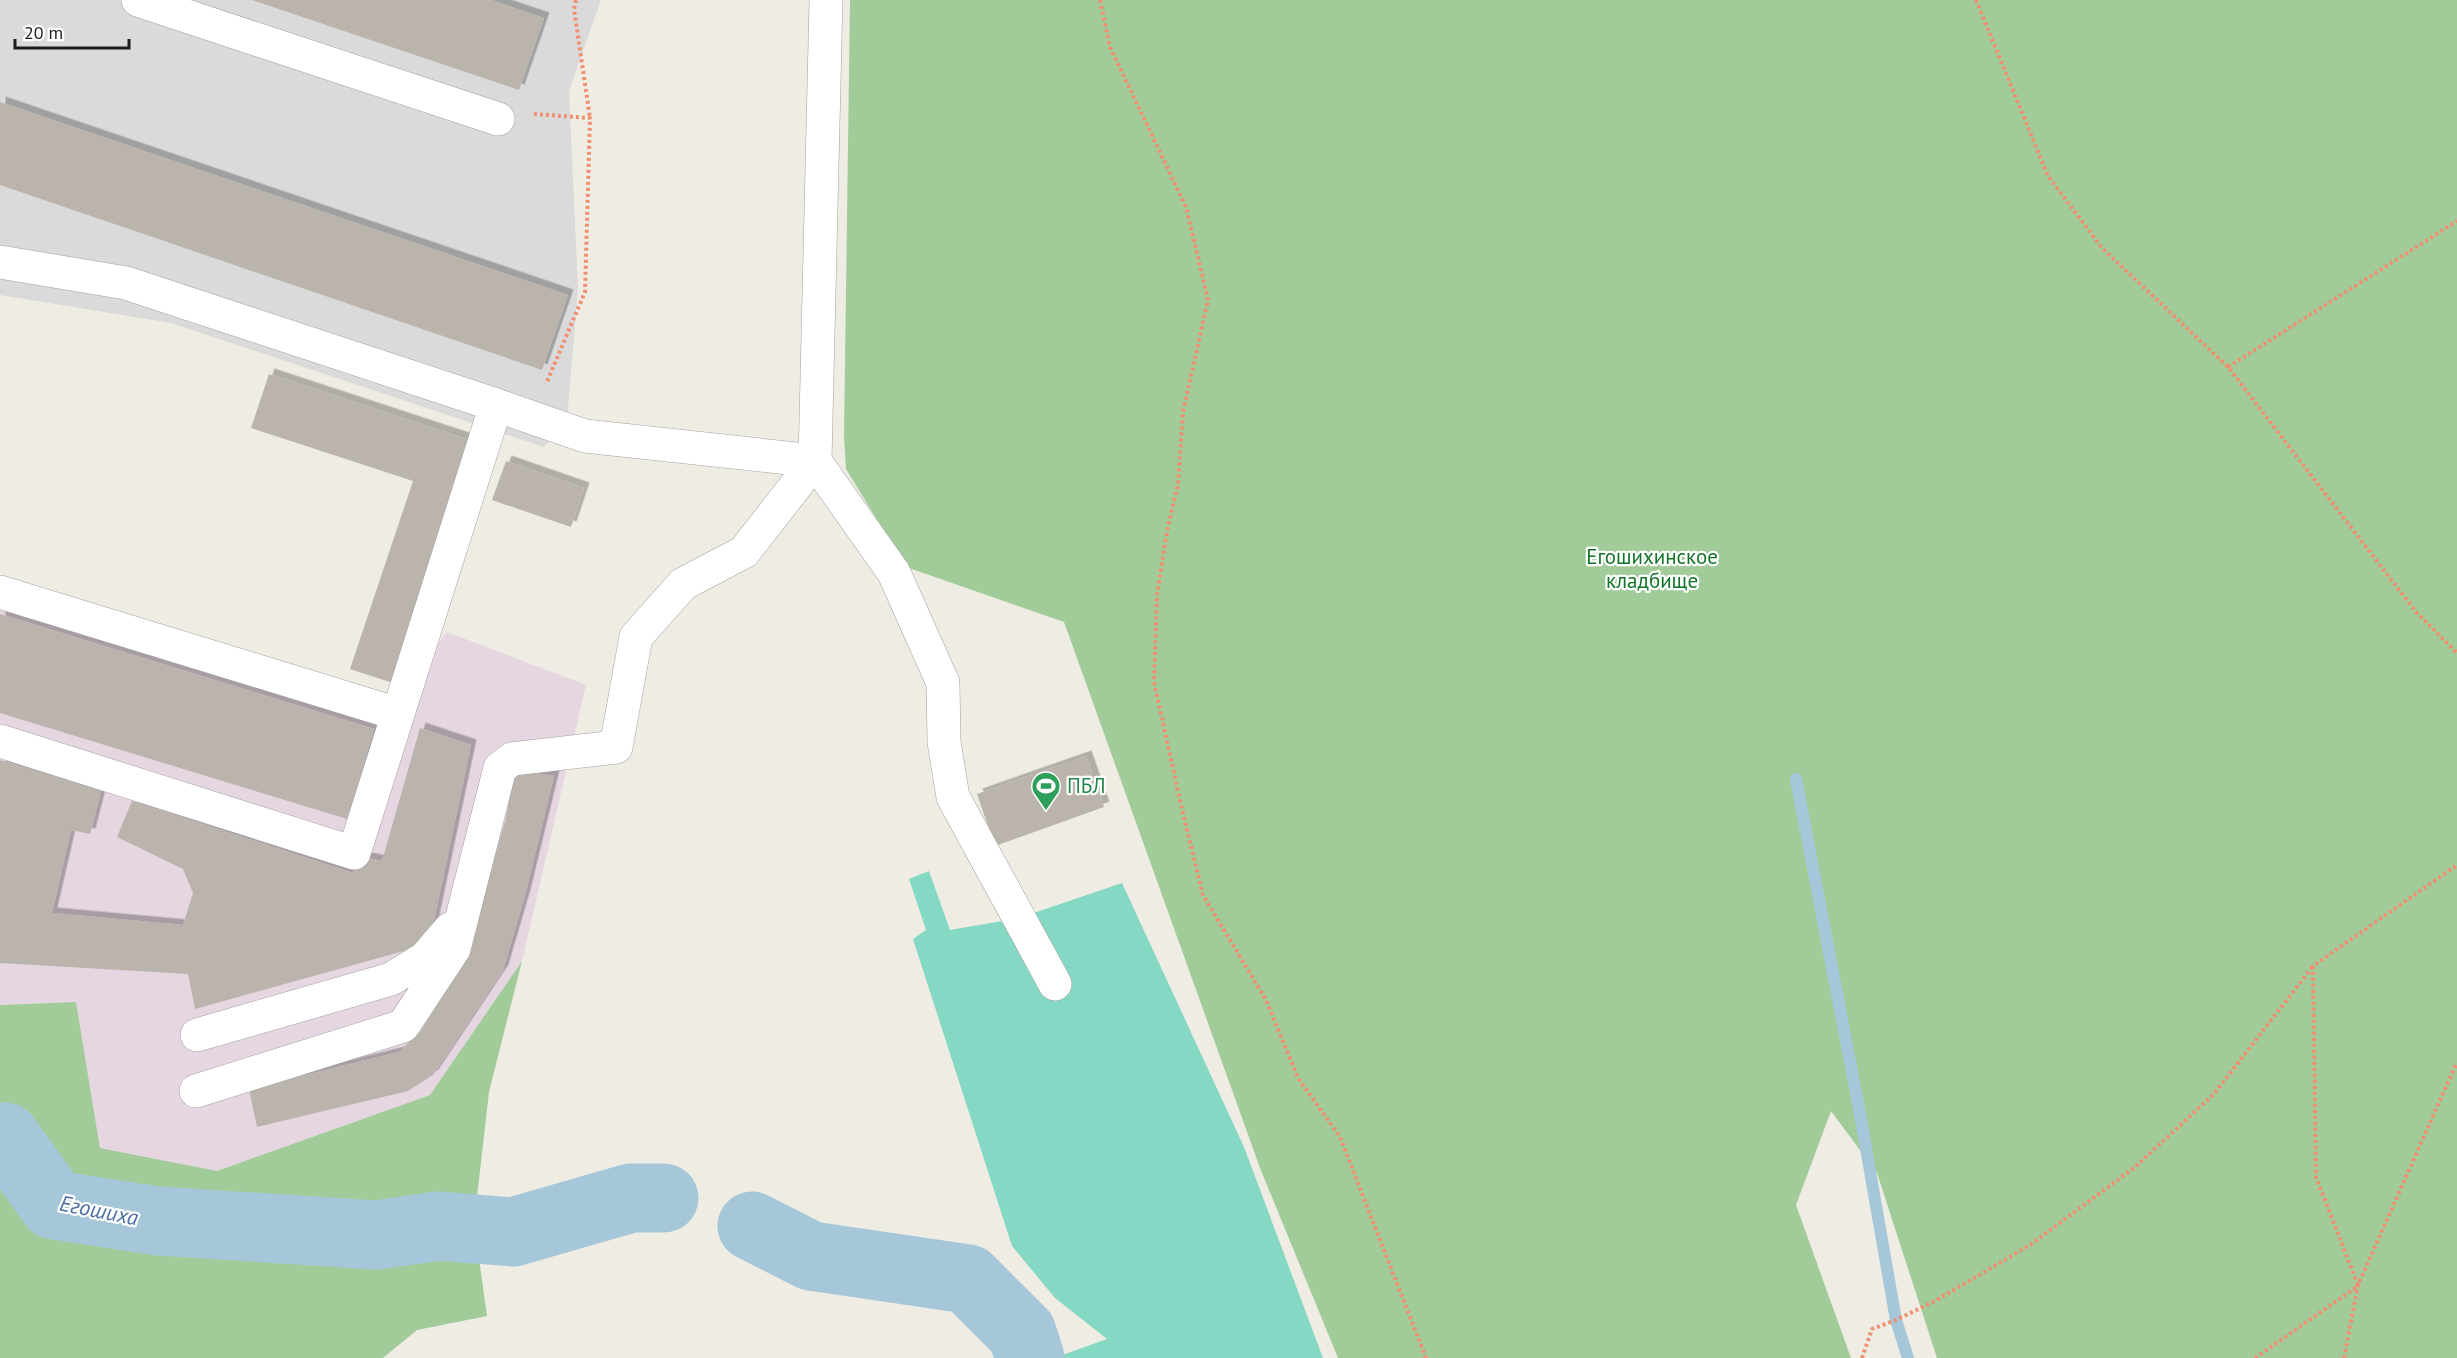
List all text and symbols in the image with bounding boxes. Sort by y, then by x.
scale bar [15,12,129,50]
text: 20 m [24,21,63,44]
park label: Егошихинское кладбище [1586,543,1718,594]
sports icon: ПБЛ [1030,770,1062,812]
place label: ПБЛ [1067,772,1106,799]
water label: Егошиха [57,1189,141,1231]

